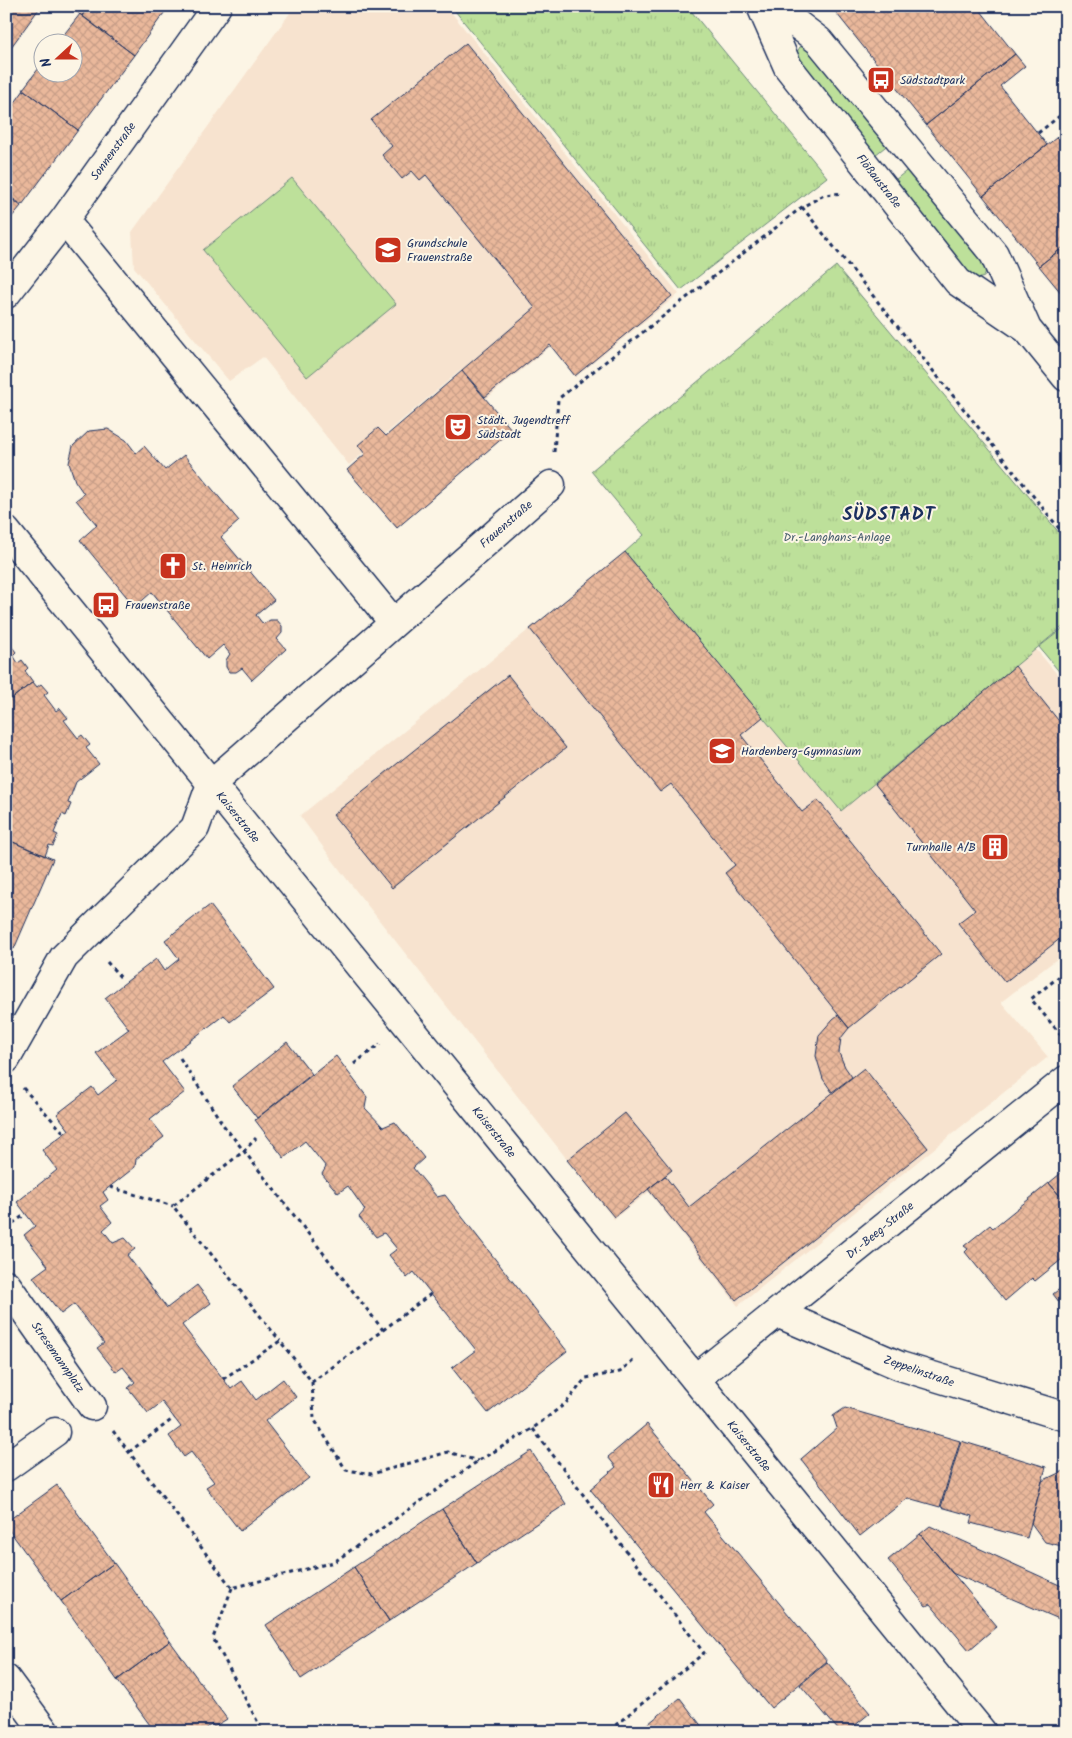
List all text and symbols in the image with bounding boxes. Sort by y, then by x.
north arrow [32,32,82,82]
text: N [35,54,59,70]
bus stop icon: Südstadtpark [866,65,896,95]
place label: Südstadtpark [900,71,965,90]
street label: Sonnenstraße [86,118,141,184]
street label: Flößaustraße [851,150,906,213]
place label: Grundschule Frauenstraße [407,234,473,267]
school or university icon: Grundschule Frauenstraße [373,235,403,265]
place label: Städt. Jugendtreff Südstadt [477,411,571,444]
theatre icon: Städt. Jugendtreff Südstadt [443,412,473,442]
street label: Frauenstraße [475,495,538,553]
district label: SÜDSTADT [842,501,937,530]
park label: Dr.-Langhans-Anlage [784,528,891,547]
church icon: St. Heinrich [158,551,188,581]
place label: St. Heinrich [192,557,252,576]
bus stop icon: Frauenstraße [91,590,121,620]
place label: Frauenstraße [125,596,191,615]
school or university icon: Hardenberg-Gymnasium [707,736,737,766]
place label: Hardenberg-Gymnasium [741,742,862,761]
street label: Kaiserstraße [211,787,265,848]
building icon: Turnhalle A/B [980,832,1010,862]
place label: Turnhalle A/B [906,838,976,857]
street label: Kaiserstraße [467,1102,521,1163]
street label: Dr.-Beeg-Straße [842,1197,919,1264]
street label: Stresemannplatz [26,1318,89,1397]
street label: Zeppelinstraße [881,1350,957,1393]
street label: Kaiserstraße [722,1416,776,1477]
restaurant icon: Herr & Kaiser [646,1470,676,1500]
place label: Herr & Kaiser [680,1476,751,1495]

